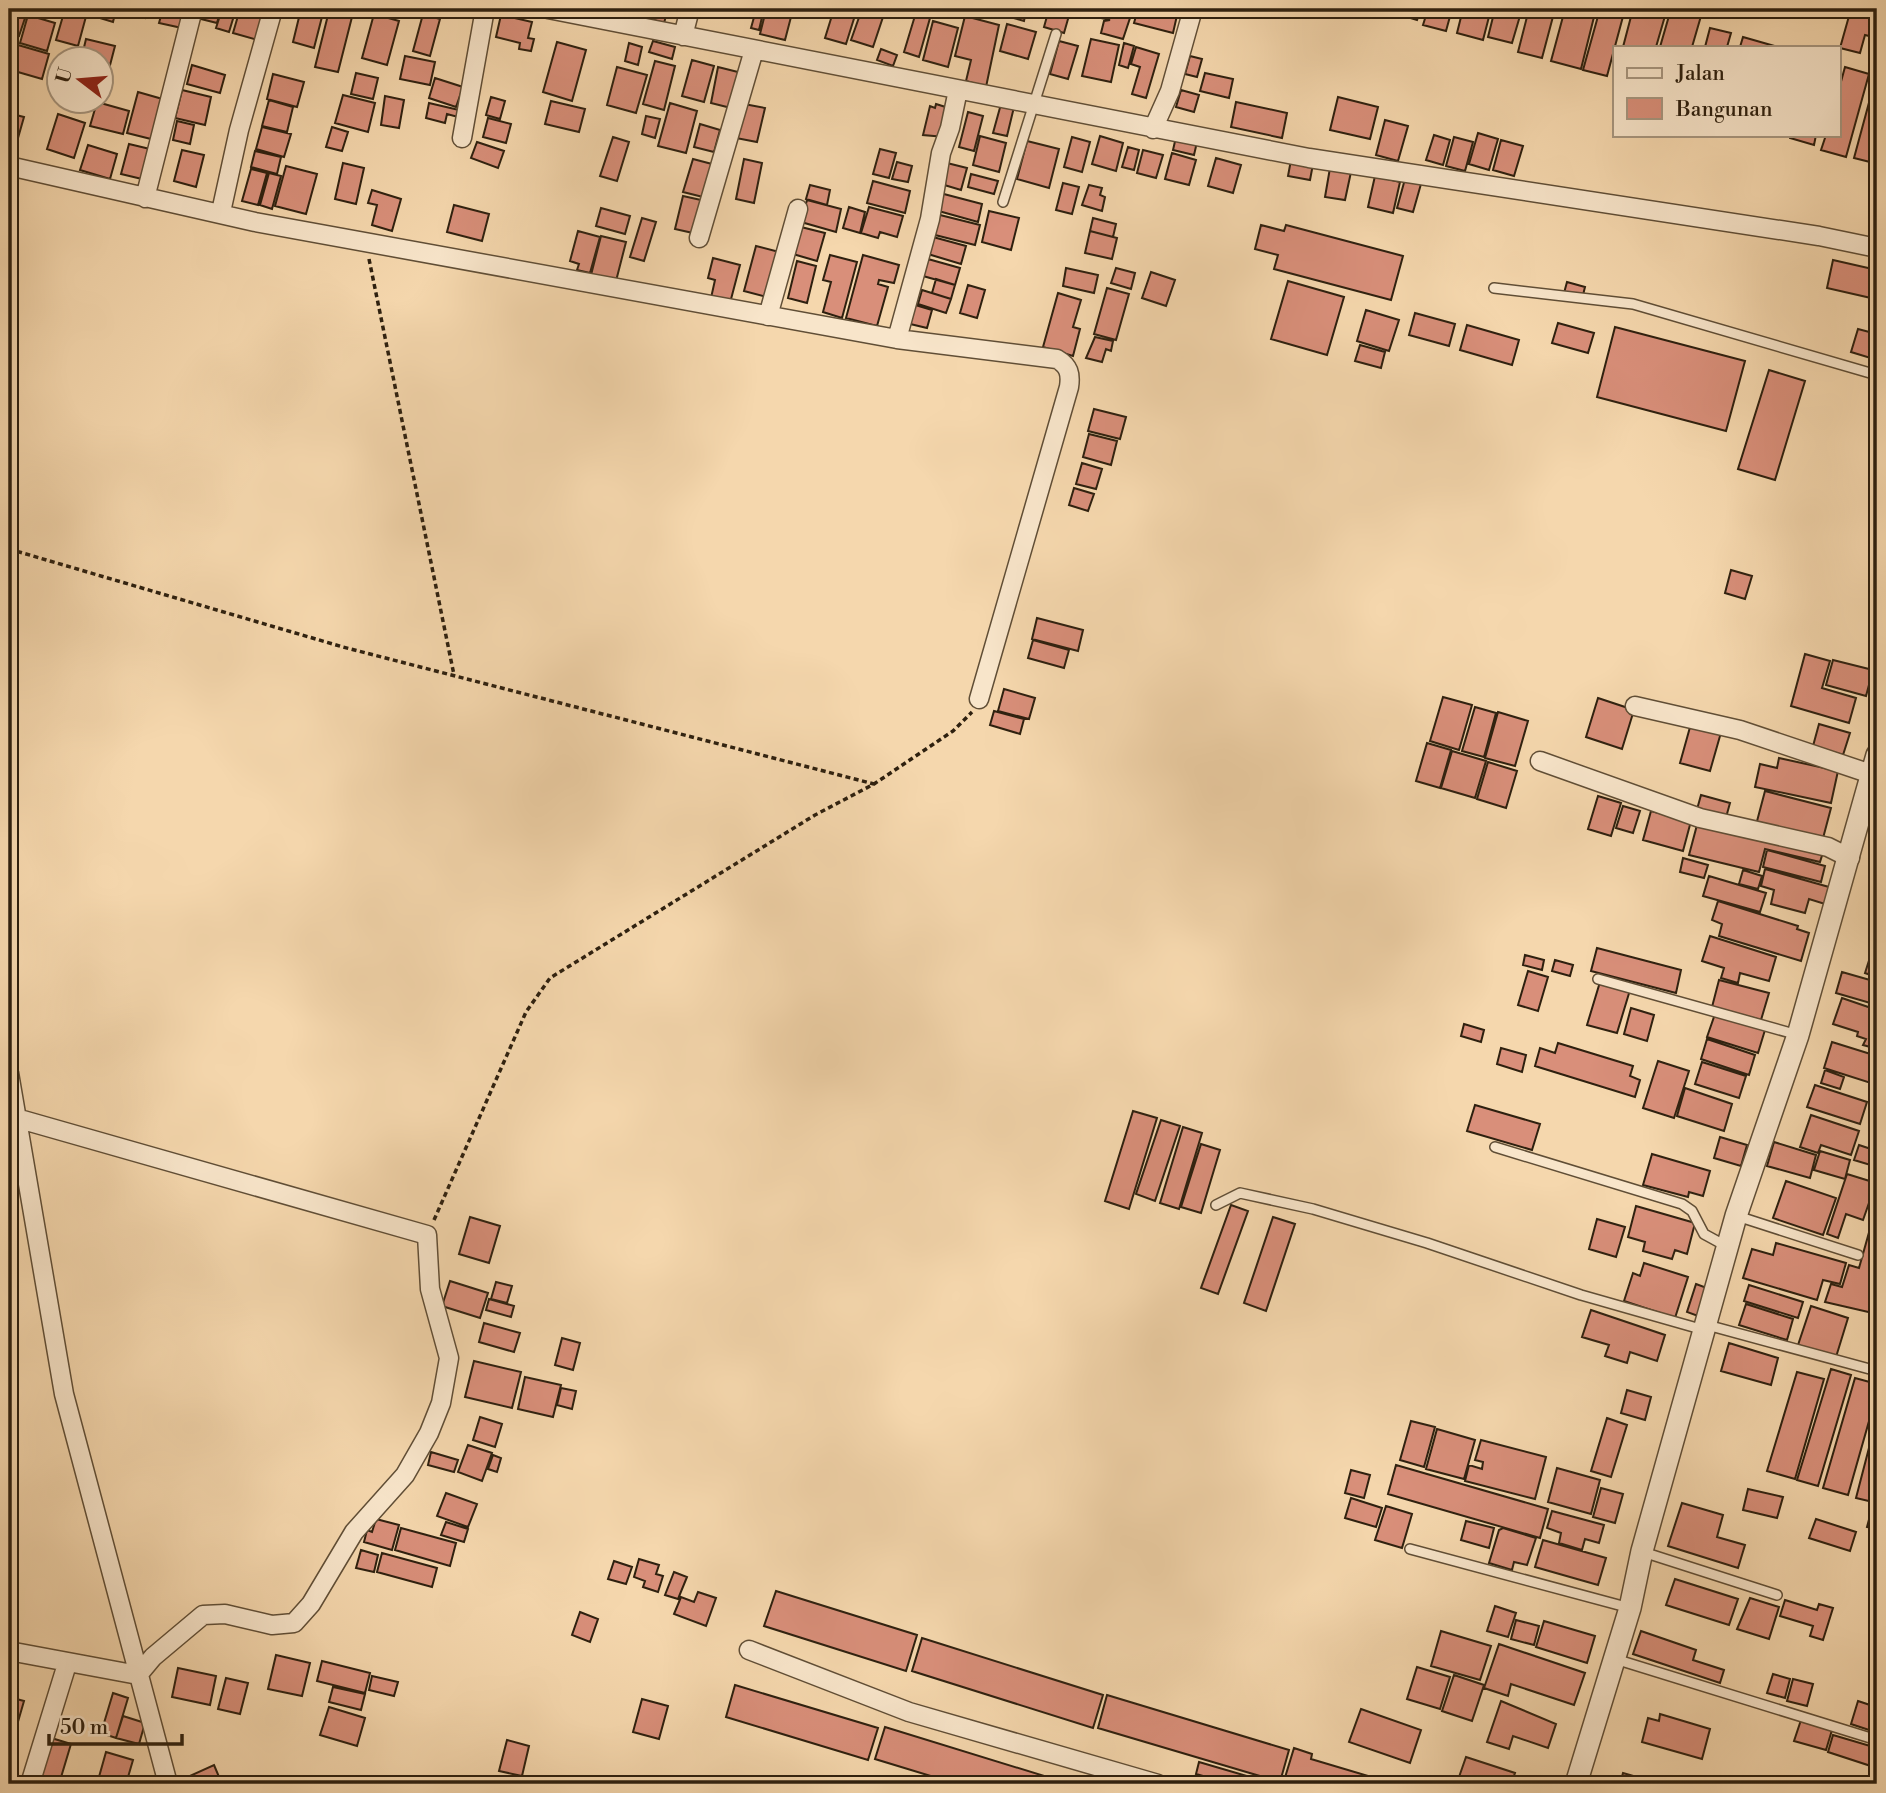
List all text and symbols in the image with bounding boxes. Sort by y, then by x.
north arrow [46,46,116,116]
legend [1613,46,1840,136]
text: Jalan [1675,61,1725,87]
text: U [51,65,78,86]
text: Bangunan [1675,97,1773,123]
scale bar [49,1702,182,1746]
text: 50 m [60,1715,108,1741]

